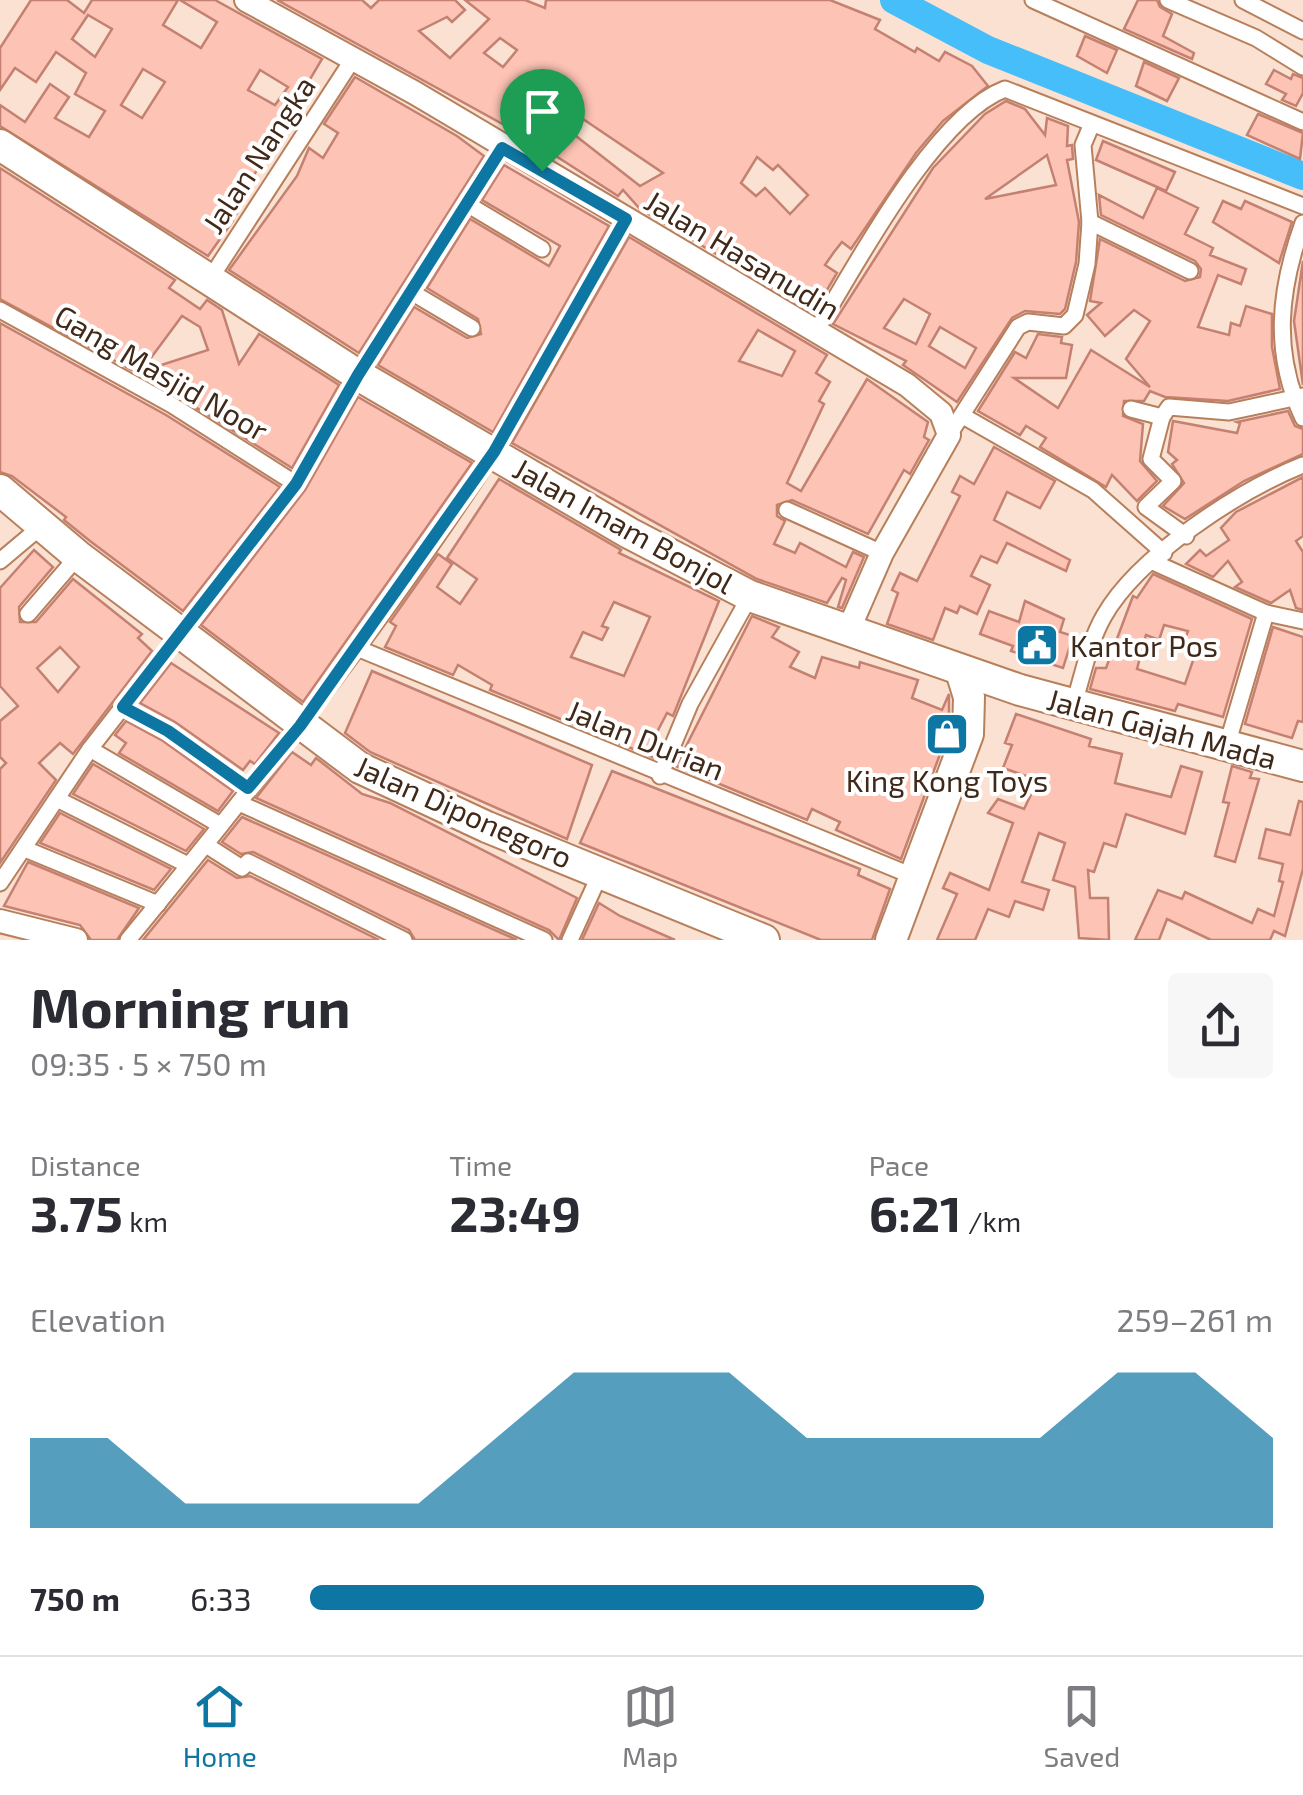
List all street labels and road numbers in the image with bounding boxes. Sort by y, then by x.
street label: Jalan Nangka [194,69,322,239]
street label: Jalan Hasanudin [639,182,847,326]
street label: Gang Masjid Noor [49,296,275,448]
street label: Jalan Imam Bonjol [508,450,740,600]
street label: Jalan Gajah Mada [1043,680,1281,776]
street label: Jalan Durian [562,691,730,787]
street label: Jalan Diponegoro [350,747,578,875]

